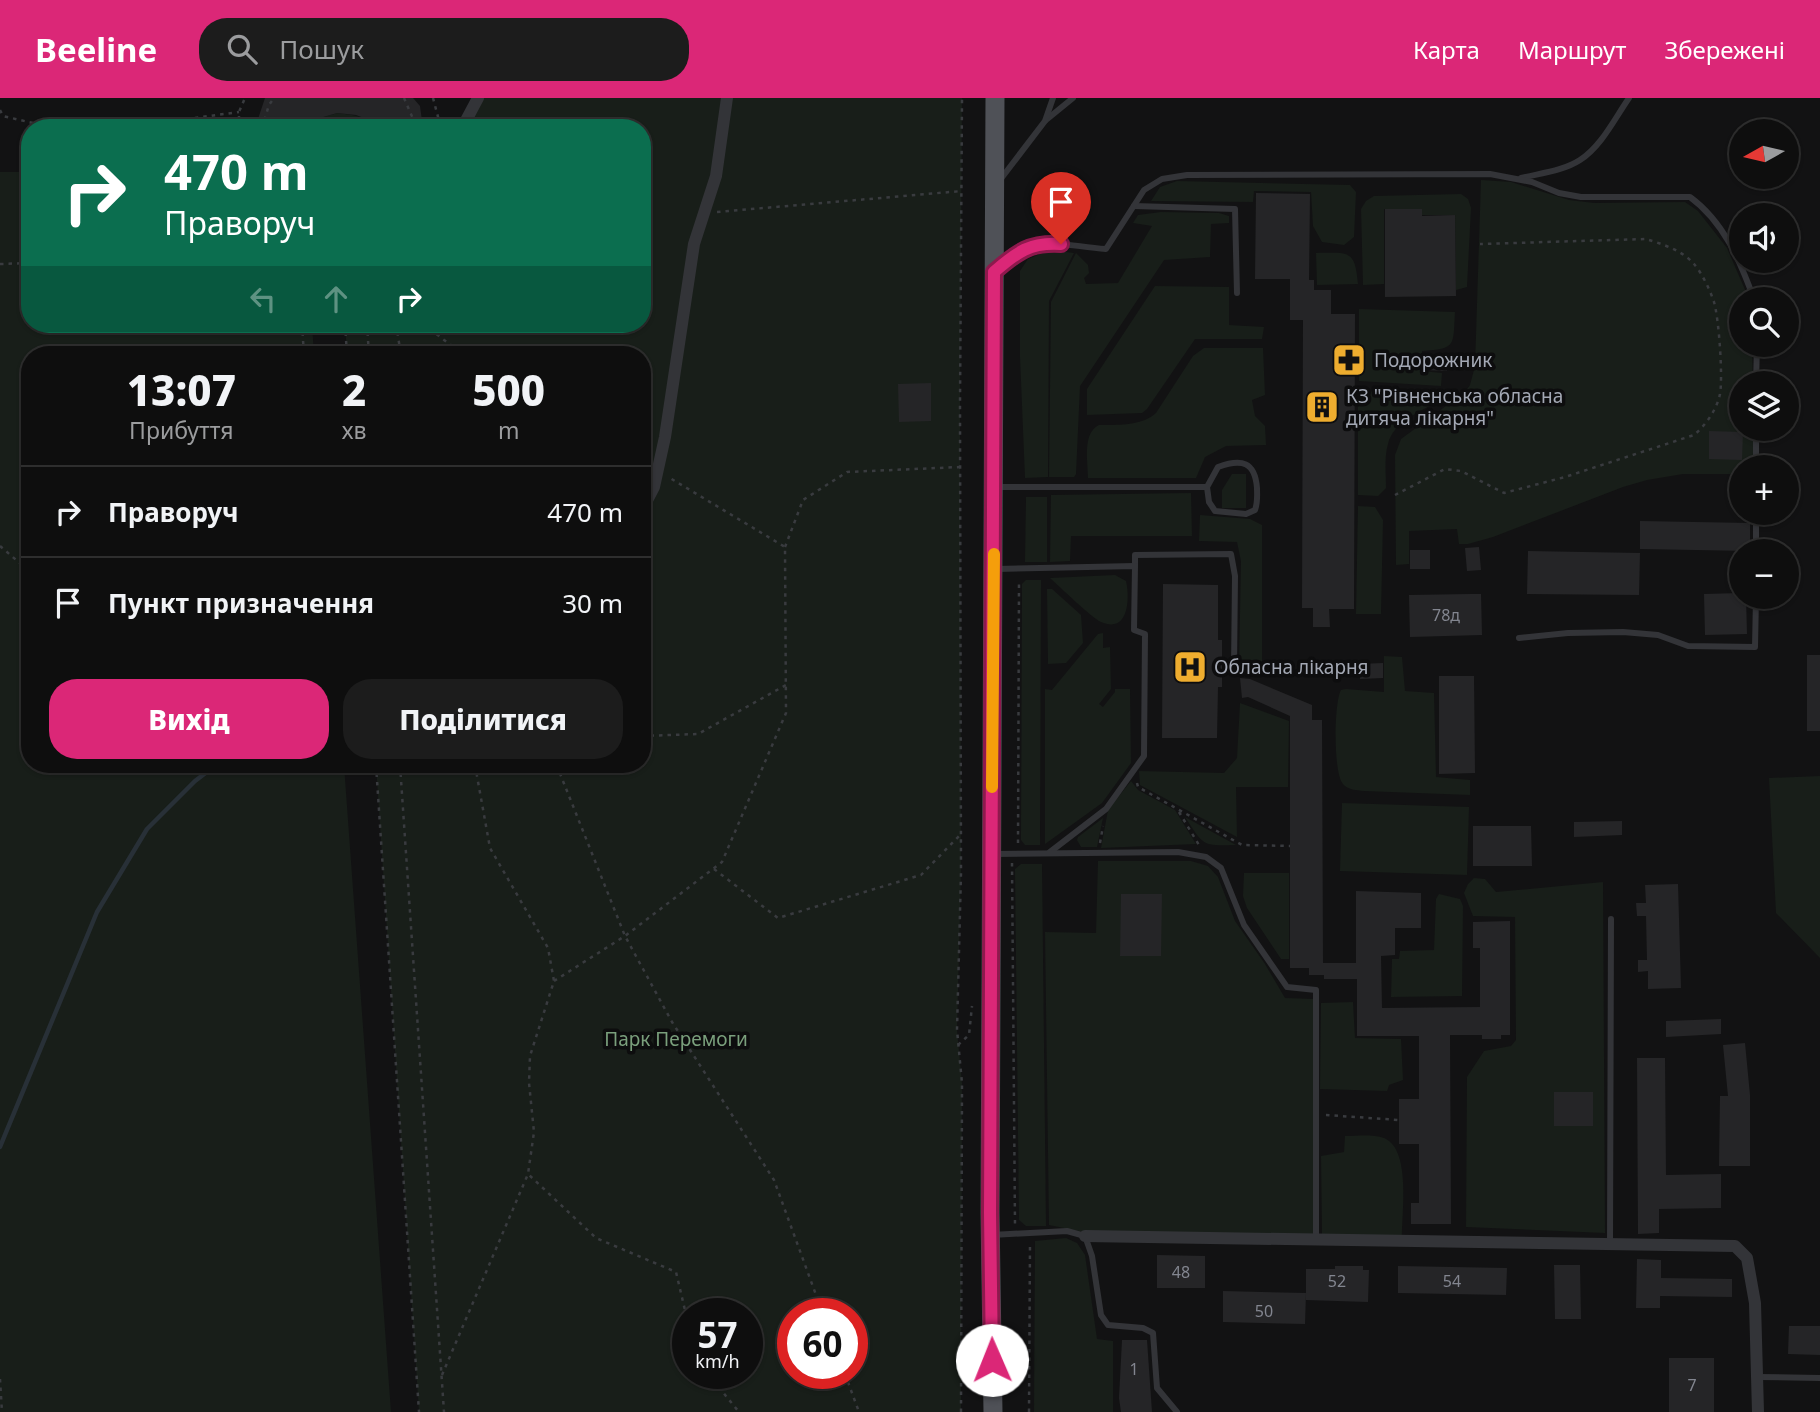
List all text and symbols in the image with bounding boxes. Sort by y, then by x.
search box [199,18,689,81]
text: Beeline [35,27,157,72]
icon: search [223,30,261,68]
text: Пошук [279,31,364,67]
text: Карта [1413,33,1480,66]
text: Маршрут [1518,33,1626,66]
text: Збережені [1664,33,1785,66]
north arrow [1729,119,1799,189]
map controls [1729,119,1799,609]
text: 470 m [164,138,309,204]
icon: right [49,147,140,238]
pin [1031,172,1091,244]
icon: arrive [1042,183,1080,221]
text: Праворуч [164,201,315,244]
button: sound [1729,203,1799,273]
icon: left [244,280,282,318]
icon: ahead [317,280,355,318]
icon: right [390,280,428,318]
button: search [1729,287,1799,357]
pharmacy icon: Подорожник [1330,341,1368,379]
place label: Подорожник [1374,347,1492,373]
text: 13:07 [127,361,236,418]
text: 2 [342,361,366,418]
text: 500 [472,361,545,418]
button: layers [1729,371,1799,441]
place label: КЗ "Рівненська обласна дитяча лікарня" [1346,383,1563,431]
building icon: КЗ "Рівненська обласна дитяча лікарня" [1303,388,1341,426]
text: Прибуття [129,414,234,446]
text: хв [342,414,366,446]
text: m [498,414,519,446]
button: + [1729,455,1799,525]
icon: right [49,493,87,531]
text: Праворуч [108,494,239,530]
text: 470 m [547,494,623,530]
button: − [1729,539,1799,609]
icon: arrive [49,584,87,622]
text: Пункт призначення [108,585,374,621]
text: 30 m [562,585,623,621]
house number: 78д [1432,604,1460,626]
hospital icon: Обласна лікарня [1171,648,1209,686]
place label: Обласна лікарня [1214,654,1369,680]
button: Вихід [49,679,329,759]
button: Поділитися [343,679,623,759]
park label: Парк Перемоги [604,1026,748,1052]
house number: 48 [1172,1261,1190,1283]
house number: 52 [1328,1270,1346,1292]
house number: 54 [1443,1270,1461,1292]
speed limit sign: 60 [777,1298,868,1389]
house number: 50 [1255,1300,1273,1322]
text: 57 [697,1311,738,1358]
position arrow [955,1323,1029,1397]
text: km/h [695,1349,740,1373]
house number: 1 [1129,1358,1139,1380]
house number: 7 [1687,1374,1697,1396]

